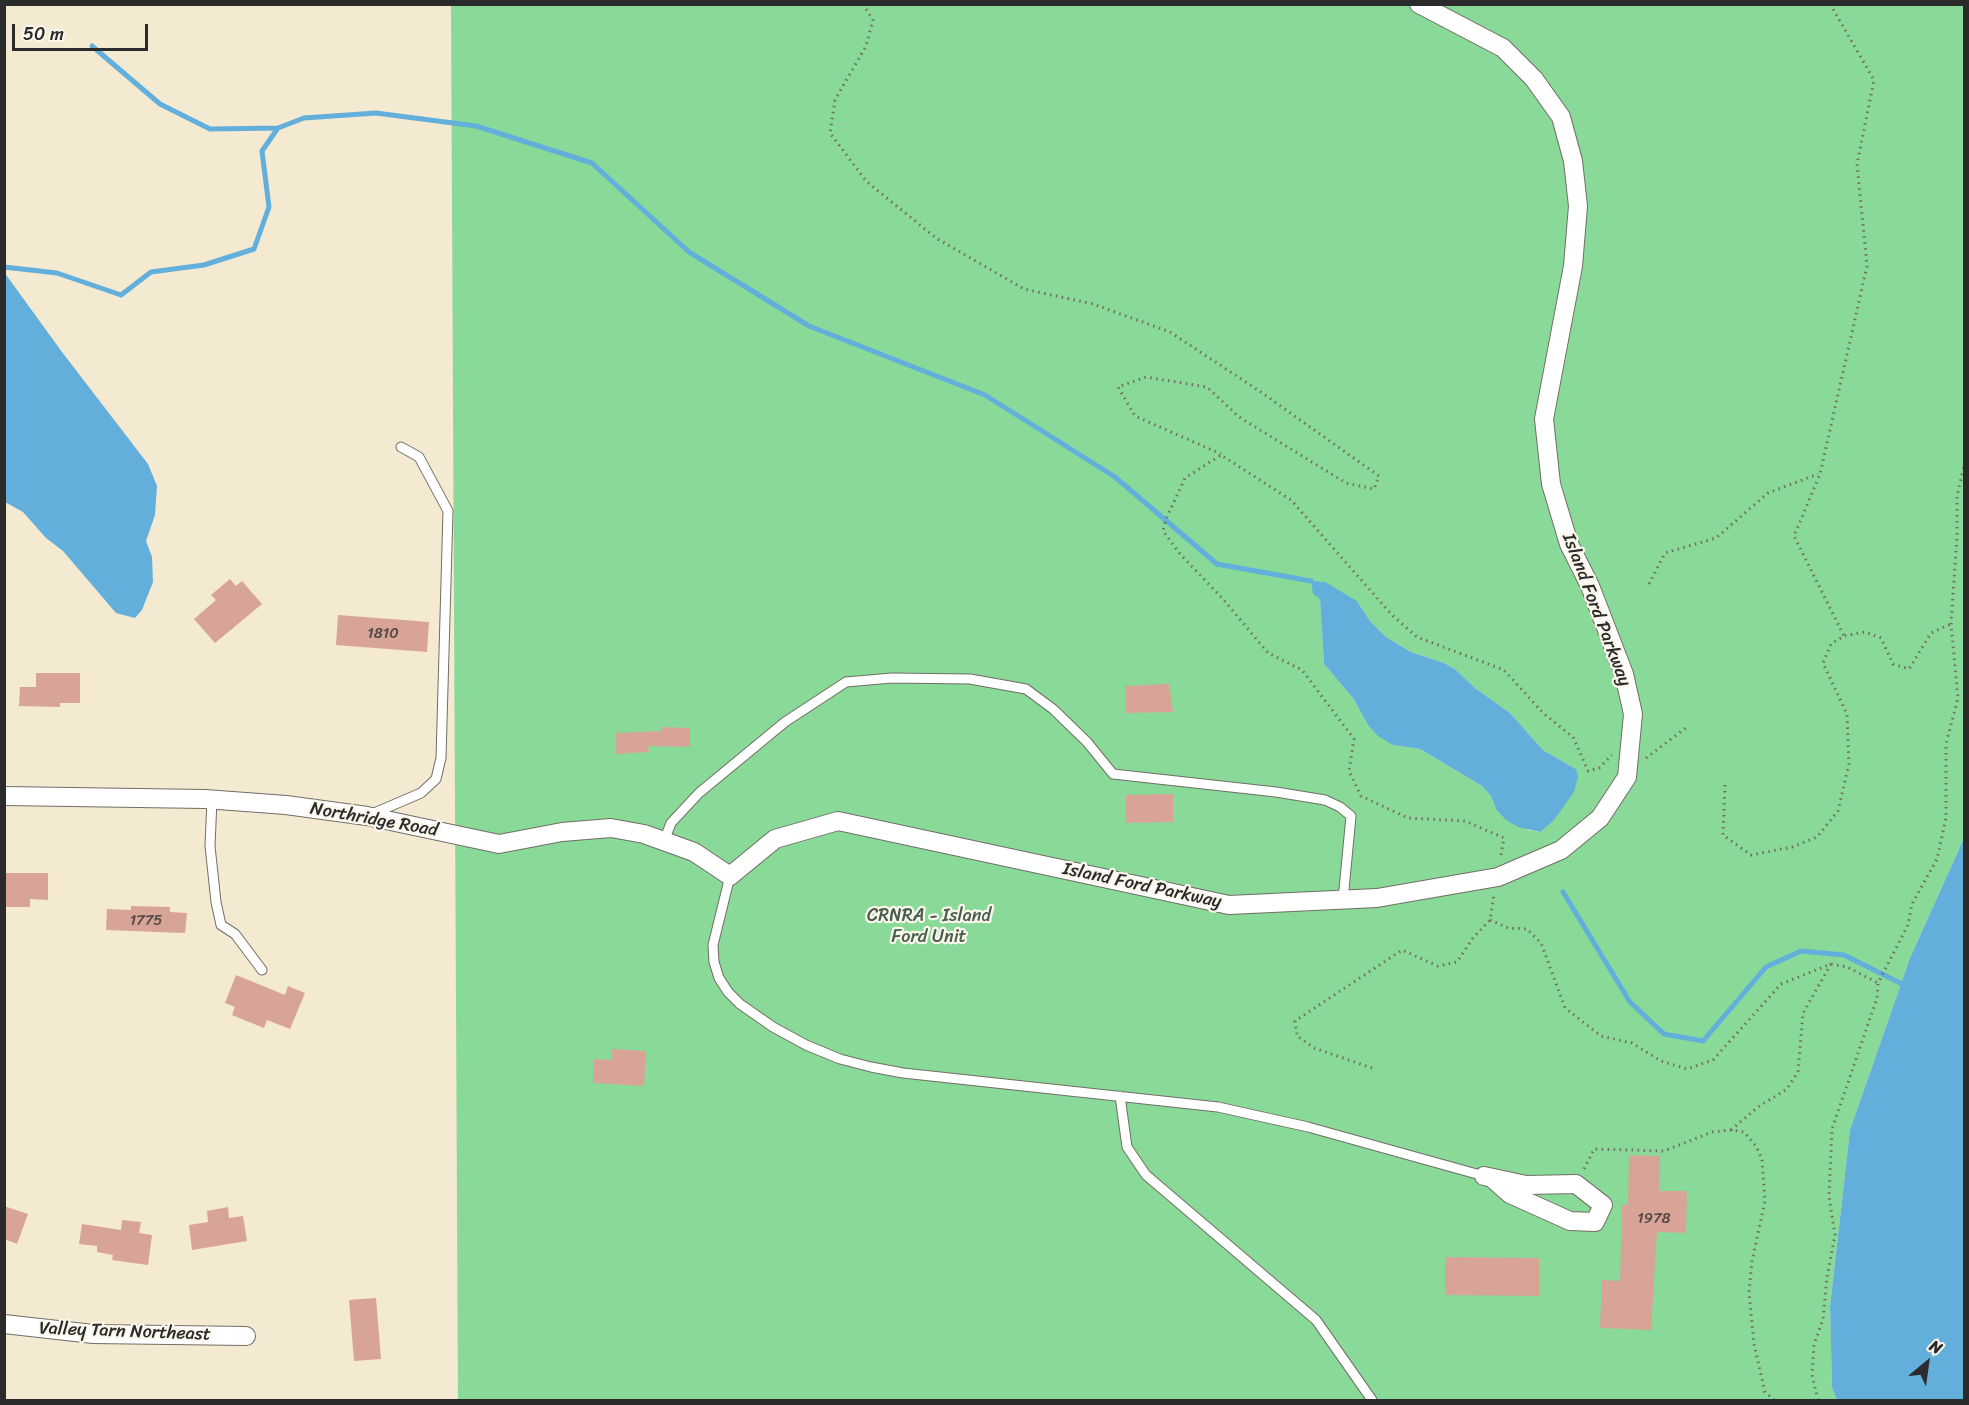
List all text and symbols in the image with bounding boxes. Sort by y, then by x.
scale bar [15,12,152,50]
text: 50 m [23,18,64,50]
street label: Island Ford Parkway [1557,531,1635,689]
house number: 1810 [367,625,399,643]
street label: Northridge Road [309,798,439,842]
street label: Island Ford Parkway [1061,859,1223,913]
park label: CRNRA - Island Ford Unit [867,905,991,948]
house number: 1775 [130,912,162,930]
house number: 1978 [1637,1210,1671,1228]
street label: Valley Tarn Northeast [39,1318,211,1346]
text: N [1924,1331,1948,1362]
north arrow [1897,1333,1957,1393]

